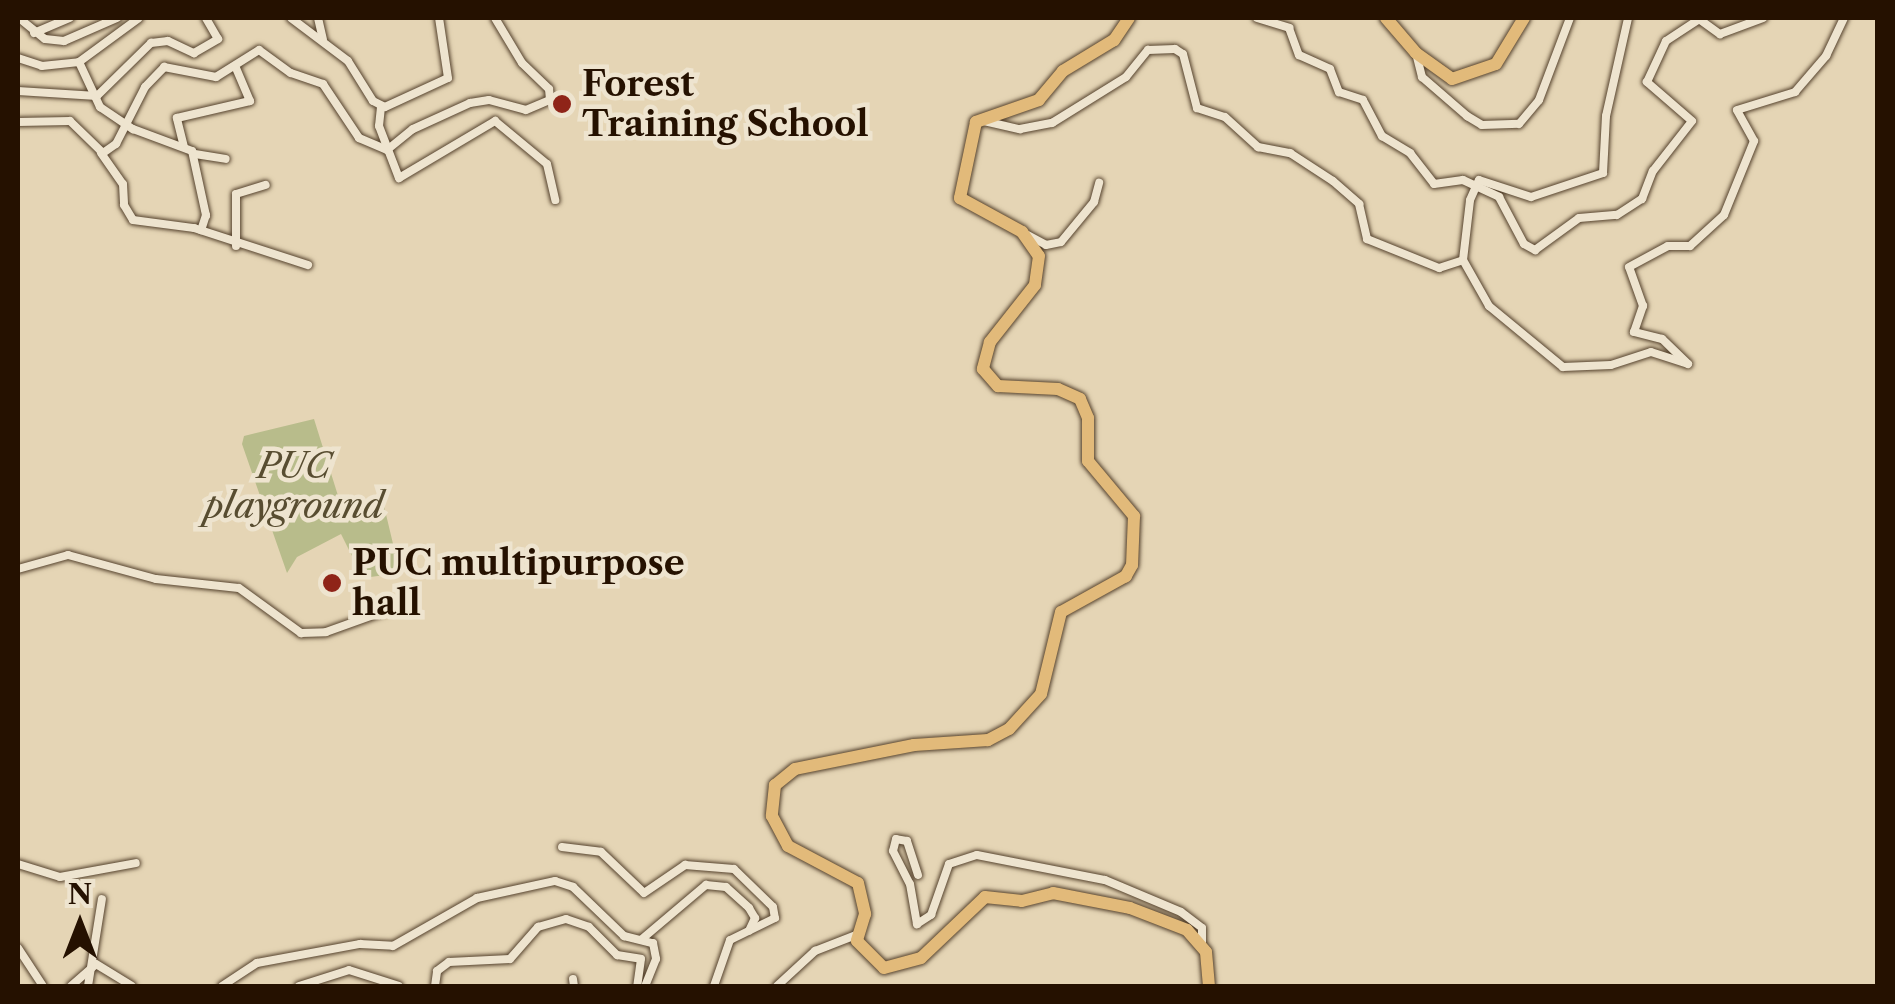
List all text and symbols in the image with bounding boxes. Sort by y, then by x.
place label: Forest Training School [582,63,869,145]
marker: Forest Training School [551,93,573,115]
park label: PUC playground [205,445,383,527]
place label: PUC multipurpose hall [352,542,685,624]
marker: PUC multipurpose hall [321,572,343,594]
north arrow [30,874,130,974]
text: N [68,877,92,911]

